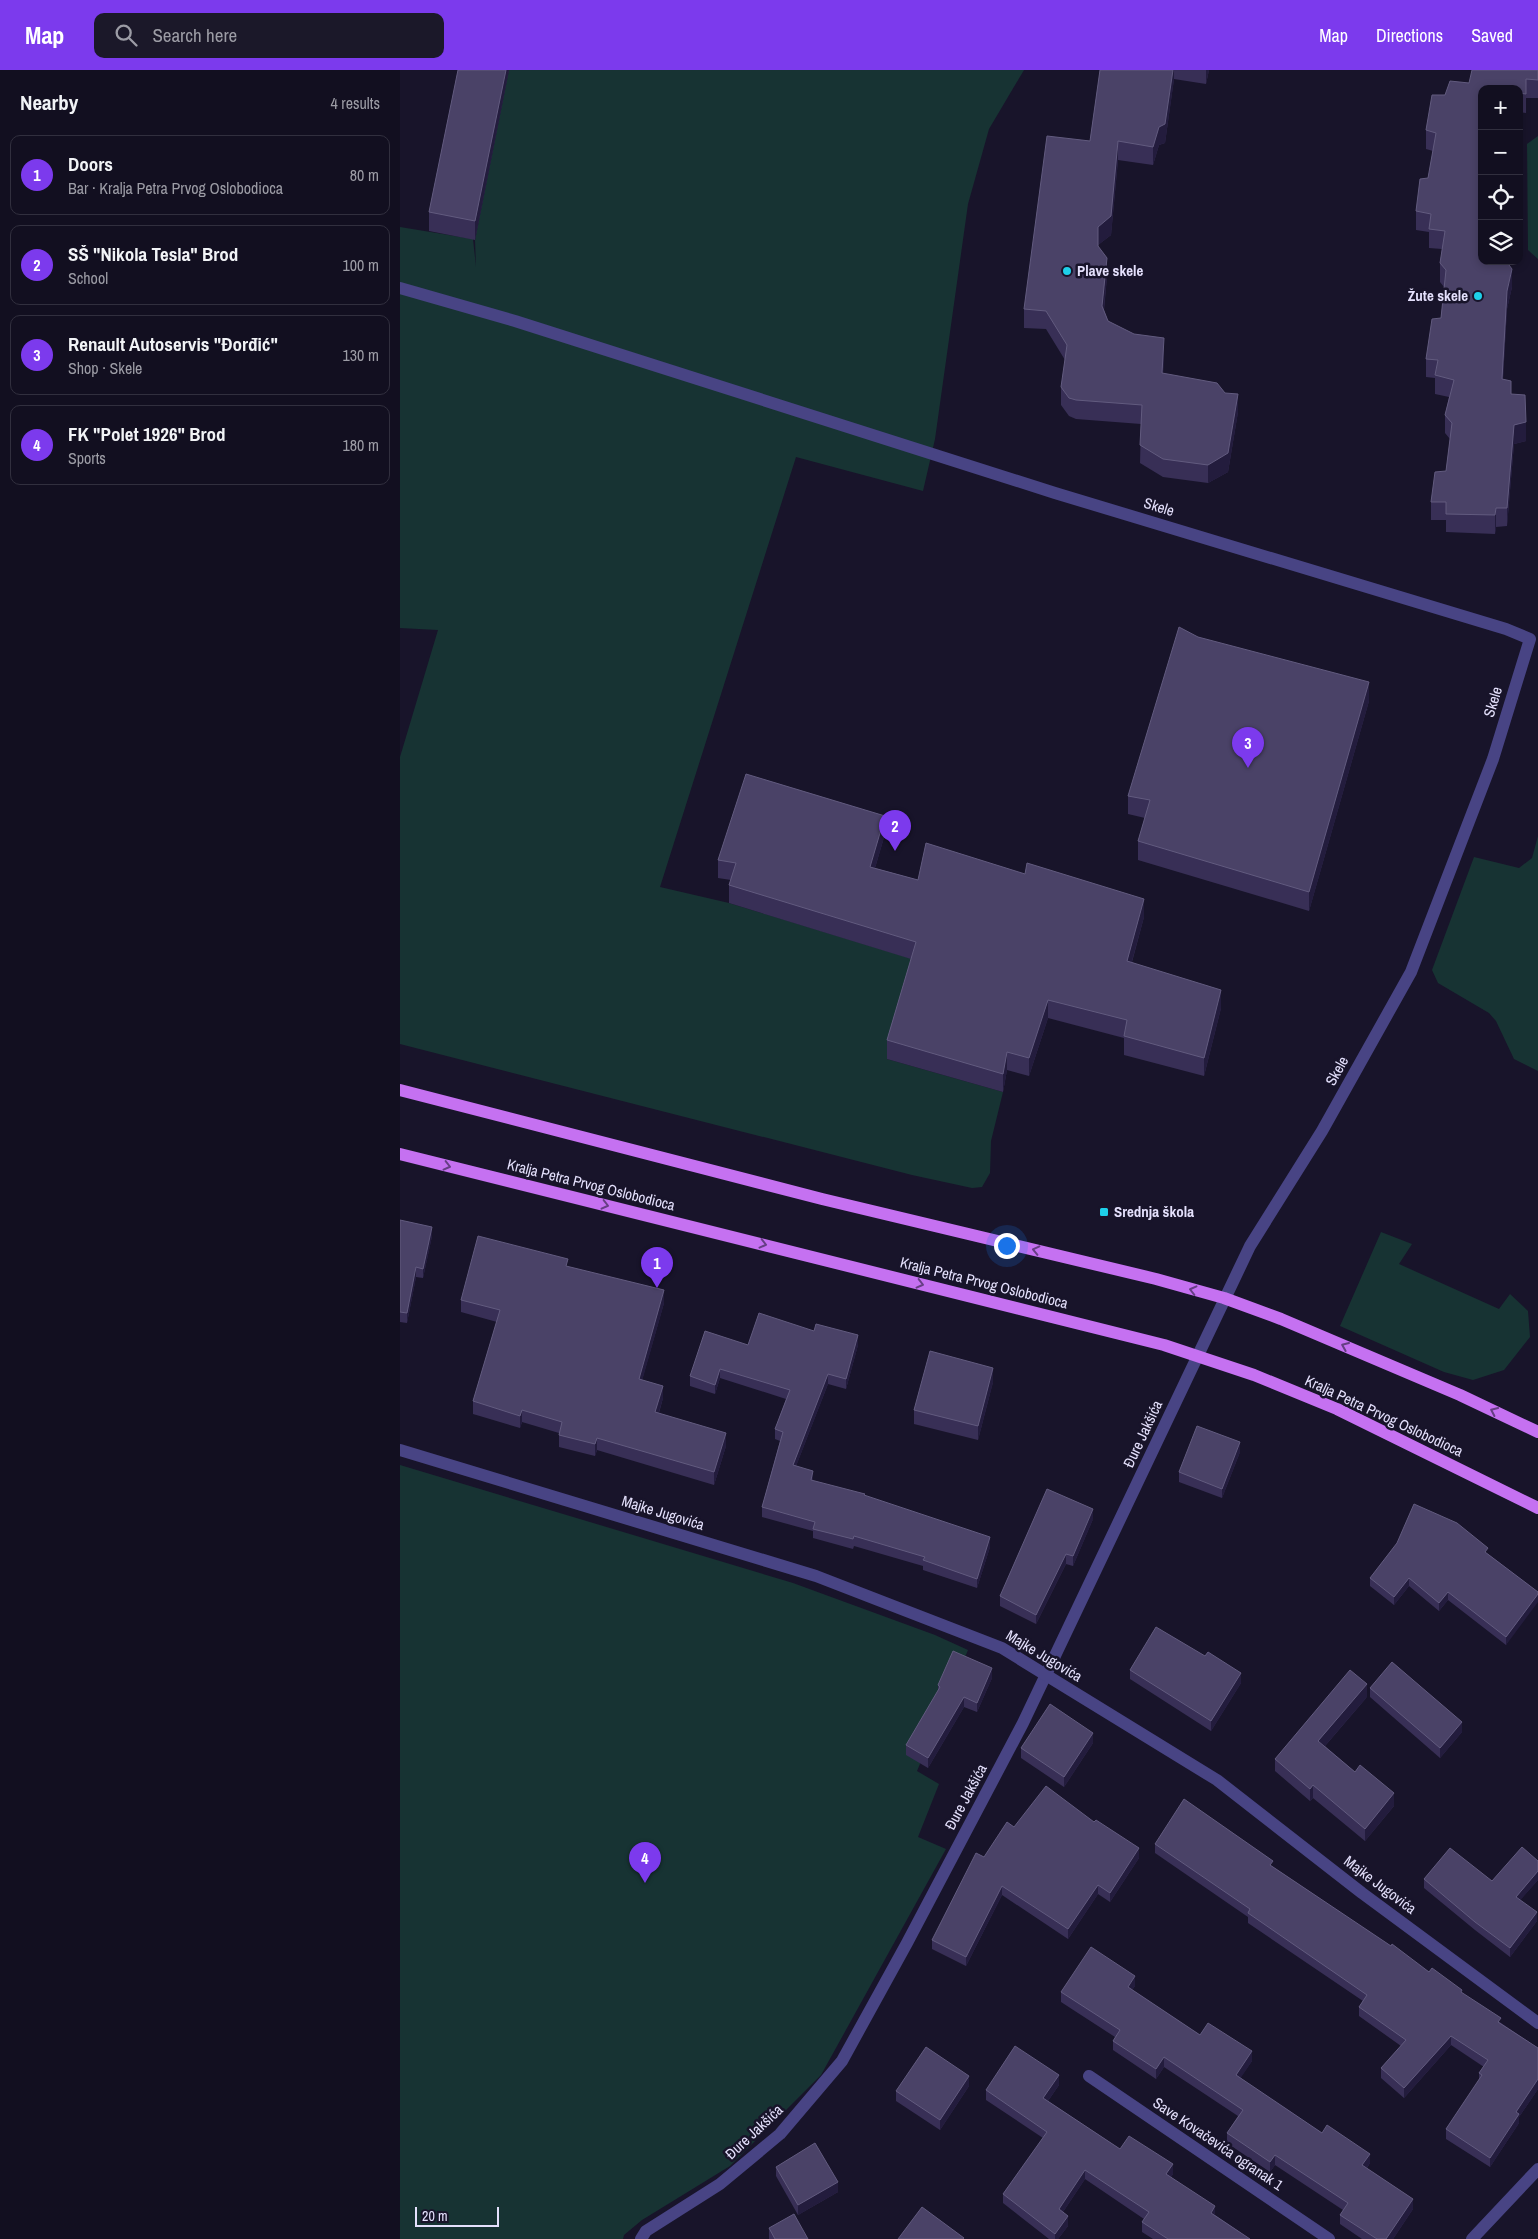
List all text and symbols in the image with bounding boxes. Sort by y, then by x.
search box [94,13,444,58]
text: Map [25,19,64,51]
icon: search [112,21,140,49]
text: Search here [152,22,237,48]
text: Map [1319,23,1348,48]
text: Directions [1376,23,1443,48]
text: Saved [1471,23,1513,48]
map controls [1478,85,1523,265]
button: + [1478,85,1523,130]
text: Nearby [20,88,78,117]
text: 4 results [330,92,380,114]
button: − [1478,130,1523,175]
text: Doors [68,151,113,177]
text: 1 [33,164,41,186]
text: 80 m [350,164,379,186]
button: locate [1478,175,1523,220]
text: Bar · Kralja Petra Prvog Oslobodioca [68,177,283,199]
button: layers [1478,220,1523,265]
text: SŠ "Nikola Tesla" Brod [68,241,238,267]
text: 2 [33,254,41,276]
text: 100 m [343,254,379,276]
place label: Plave skele [1077,260,1144,281]
marker: Plave skele [1061,265,1073,277]
text: School [68,267,108,289]
place label: Žute skele [1408,285,1468,306]
marker: Žute skele [1472,290,1484,302]
text: Renault Autoservis "Đorđić" [68,331,278,357]
text: 3 [33,344,41,366]
text: 130 m [343,344,379,366]
text: Shop · Skele [68,357,142,379]
text: FK "Polet 1926" Brod [68,421,226,447]
text: 4 [33,434,41,456]
text: 180 m [343,434,379,456]
text: Sports [68,447,106,469]
street label: Skele [1141,492,1177,521]
street label: Skele [1478,684,1507,720]
pin: 3 [1232,727,1264,768]
pin: 2 [879,810,911,851]
street label: Skele [1320,1052,1353,1089]
street label: Kralja Petra Prvog Oslobodioca [505,1153,677,1216]
one-way arrow [443,1160,452,1171]
one-way arrow [600,1199,609,1210]
place label: Srednja škola [1114,1201,1194,1222]
marker: Srednja škola [1098,1206,1110,1218]
your location [994,1233,1020,1259]
one-way arrow [758,1239,766,1249]
one-way arrow [1031,1245,1040,1256]
pin: 1 [641,1247,673,1288]
street label: Kralja Petra Prvog Oslobodioca [898,1251,1070,1314]
one-way arrow [916,1279,924,1289]
one-way arrow [1190,1285,1198,1295]
one-way arrow [1341,1342,1350,1353]
street label: Kralja Petra Prvog Oslobodioca [1302,1370,1467,1462]
street label: Đure Jakšića [1118,1397,1167,1471]
one-way arrow [1490,1406,1499,1417]
street label: Majke Jugovića [619,1490,707,1535]
street label: Majke Jugovića [1002,1625,1086,1687]
street label: Đure Jakšića [939,1760,992,1833]
pin: 4 [629,1842,661,1883]
street label: Majke Jugovića [1340,1850,1421,1919]
street label: Save Kovačevića ogranak 1 [1149,2092,1288,2195]
street label: Đure Jakšića [720,2099,787,2164]
scale bar [415,2204,499,2227]
text: 20 m [422,2207,448,2225]

